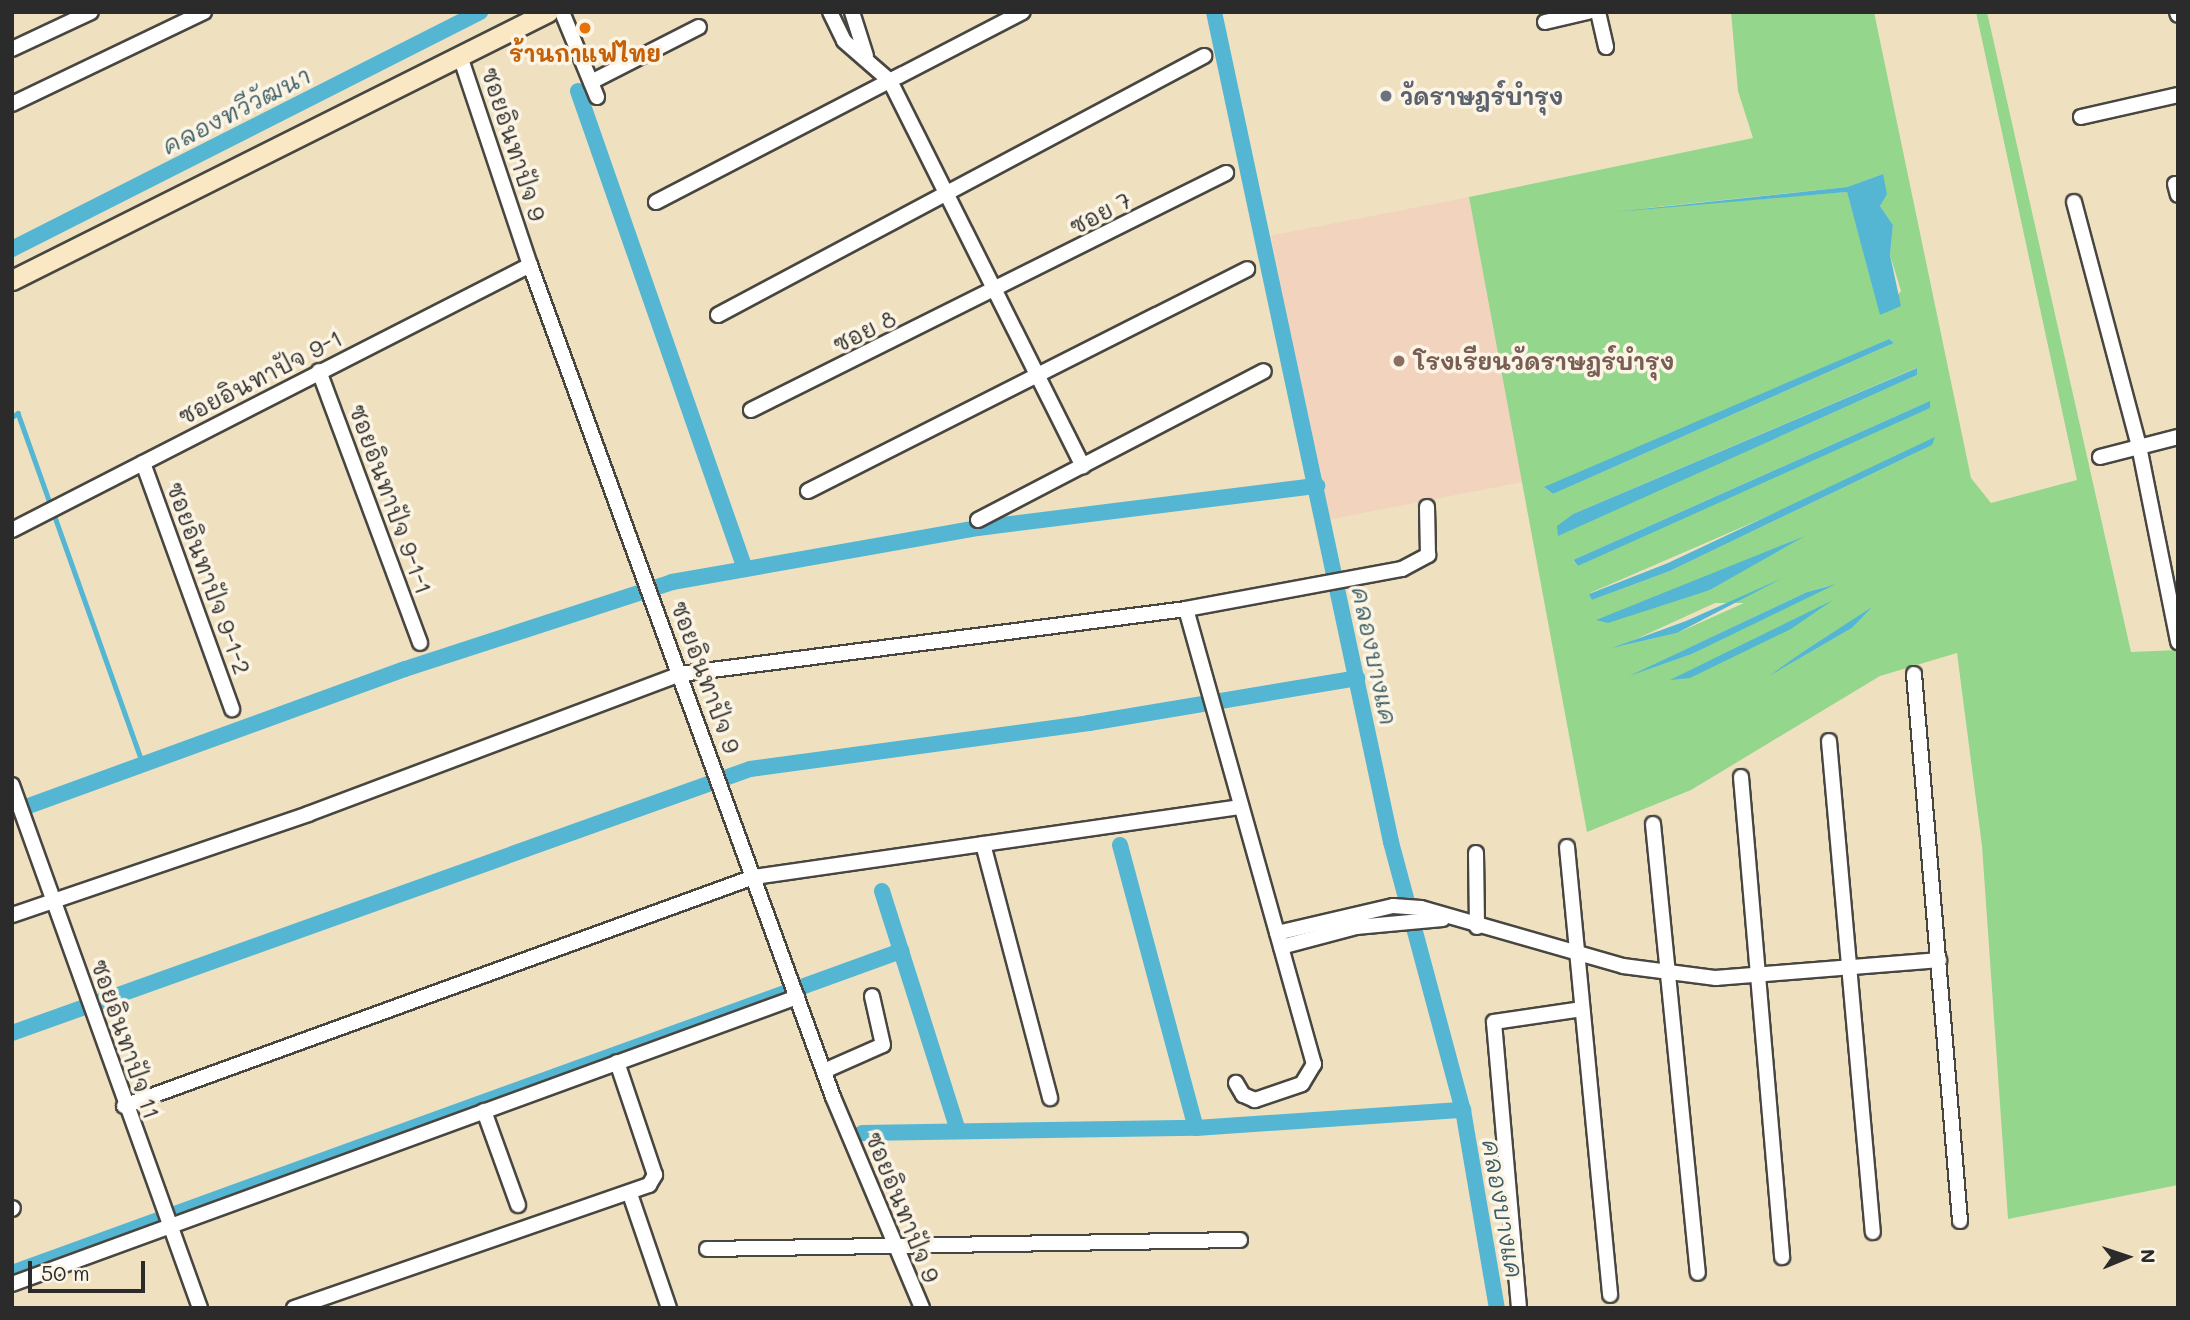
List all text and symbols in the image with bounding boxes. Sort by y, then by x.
marker: ร้านกาแฟไทย [577,20,593,36]
place label: ร้านกาแฟไทย [509,39,661,67]
water label: คลองทวีวัฒนา [157,60,315,160]
street label: ซอยอินทาปัจ 9 [476,64,552,224]
place label: วัดราษฎร์บำรุง [1400,82,1563,110]
marker: วัดราษฎร์บำรุง [1378,88,1394,104]
street label: ซอย 7 [1065,186,1135,240]
street label: ซอย 8 [828,304,900,358]
street label: ซอยอินทาปัจ 9-1 [173,324,347,430]
place label: โรงเรียนวัดราษฎร์บำรุง [1413,347,1674,375]
marker: โรงเรียนวัดราษฎร์บำรุง [1391,353,1407,369]
street label: ซอยอินทาปัจ 9-1-1 [344,400,438,598]
street label: ซอยอินทาปัจ 9-1-2 [161,478,257,678]
water label: คลองบางแค [1346,584,1404,728]
street label: ซอยอินทาปัจ 9 [666,597,746,757]
street label: ซอยอินทาปัจ 11 [86,955,166,1123]
street label: ซอยอินทาปัจ 9 [860,1128,946,1286]
water label: คลองบางแค [1477,1137,1529,1281]
north arrow [2092,1222,2162,1292]
scale bar [32,1246,149,1290]
text: N [2136,1249,2161,1264]
text: 50 m [41,1259,90,1286]

